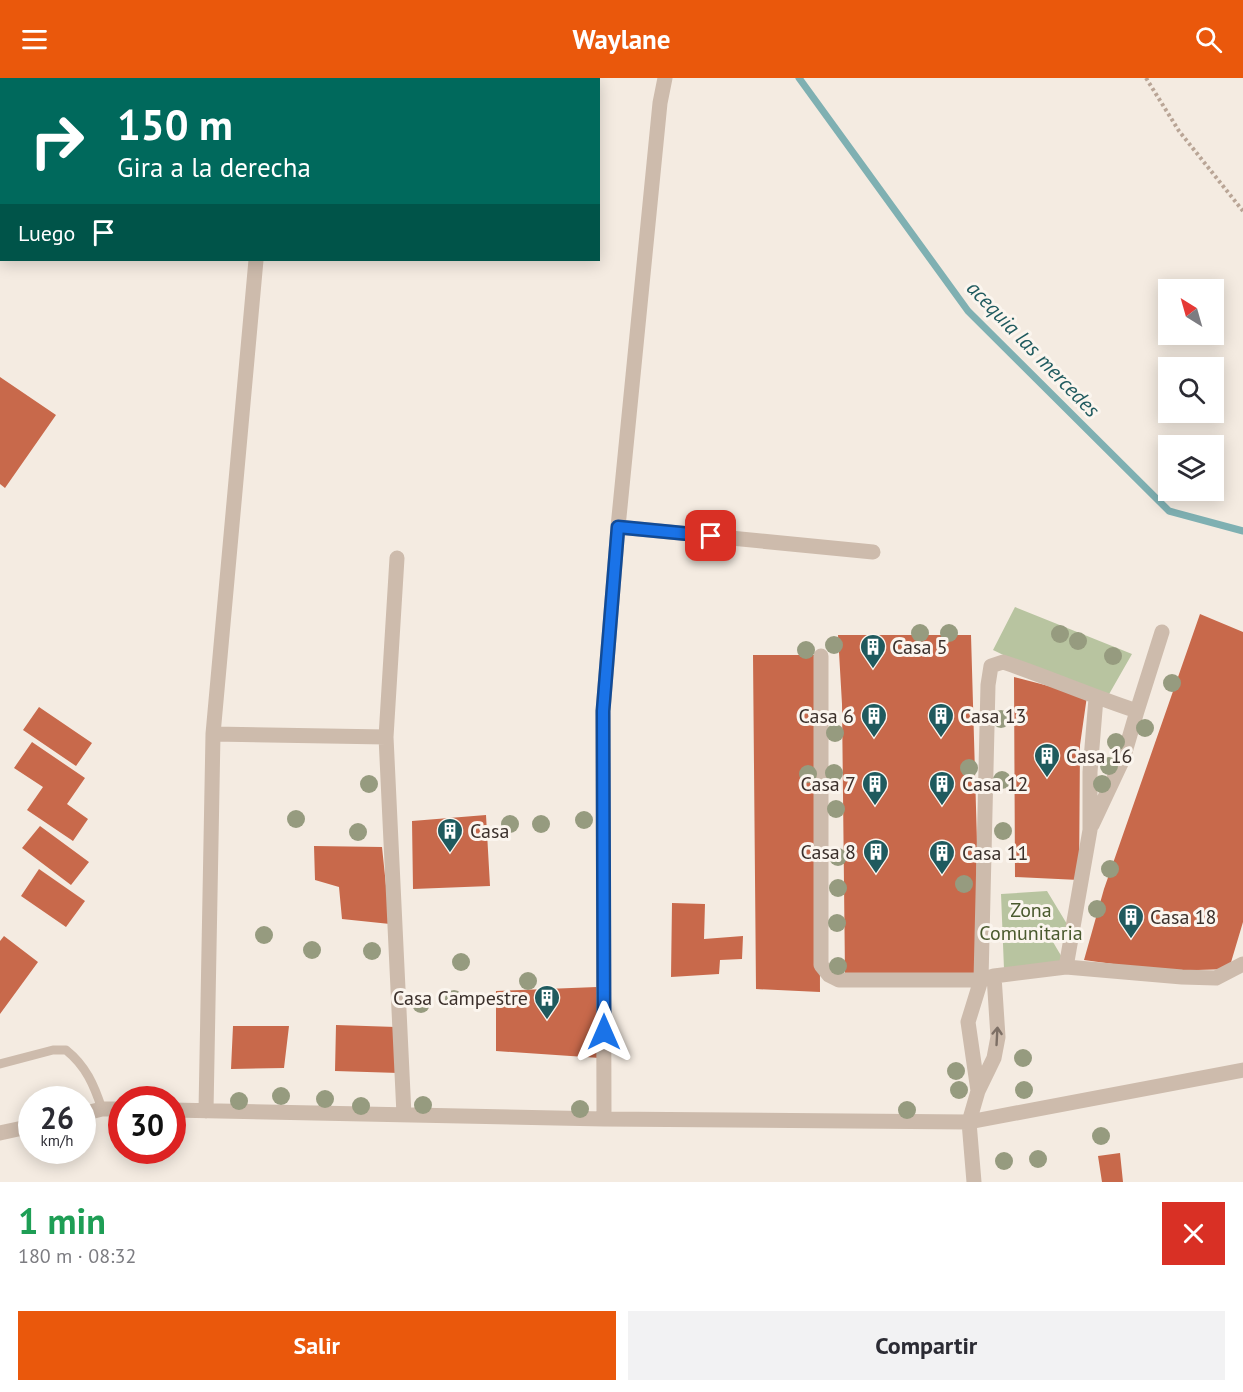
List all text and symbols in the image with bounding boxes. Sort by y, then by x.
text: Waylane [572,22,671,56]
icon: menu [18,23,51,56]
icon: search [1192,23,1225,56]
text: 150 m [117,97,233,152]
icon: right [18,102,96,180]
text: Gira a la derecha [117,150,311,184]
icon: arrive [87,216,120,249]
text: Luego [18,219,75,247]
water label: acequia las mercedes [961,275,1106,423]
north arrow [1158,279,1224,345]
map controls [1158,279,1224,501]
button: search [1158,357,1224,423]
button: layers [1158,435,1224,501]
pin [685,510,736,561]
icon: arrive [694,519,727,552]
building icon: Casa 5 [858,632,888,670]
place label: Casa 5 [892,634,948,660]
building icon: Casa 6 [859,701,889,739]
building icon: Casa 13 [926,701,956,739]
place label: Casa 6 [798,703,854,729]
place label: Casa 13 [960,703,1026,729]
building icon: Casa 16 [1032,741,1062,779]
place label: Casa 16 [1066,743,1132,769]
building icon: Casa 7 [860,769,890,807]
building icon: Casa 12 [927,769,957,807]
place label: Casa 7 [800,771,856,797]
place label: Casa 12 [962,771,1028,797]
building icon: Casa [435,816,465,854]
place label: Casa [470,818,509,844]
building icon: Casa 8 [861,837,891,875]
building icon: Casa 11 [927,838,957,876]
place label: Casa 8 [800,839,856,865]
place label: Casa 11 [962,840,1028,866]
park label: Zona Comunitaria [979,897,1083,946]
building icon: Casa 18 [1116,902,1146,940]
place label: Casa 18 [1150,904,1216,930]
building icon: Casa Campestre [532,983,562,1021]
place label: Casa Campestre [393,985,528,1011]
position arrow [572,1000,636,1064]
one-way arrow [991,1027,1002,1046]
speed limit sign: 30 [108,1086,186,1164]
text: 26 [40,1098,74,1137]
text: km/h [41,1131,73,1150]
text: 1 min [18,1197,106,1244]
button: close [1162,1202,1225,1265]
text: 180 m · 08:32 [18,1243,136,1269]
button: Salir [18,1311,616,1380]
button: Compartir [628,1311,1225,1380]

